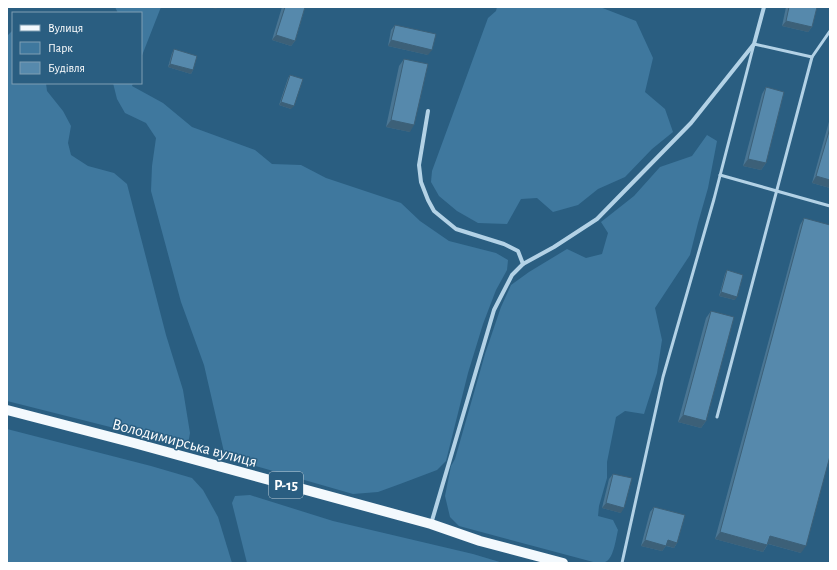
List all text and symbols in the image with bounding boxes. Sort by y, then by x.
legend [12,12,142,84]
text: Вулиця [48,22,83,35]
text: Парк [48,42,73,54]
text: Будівля [48,62,85,75]
street label: Володимирська вулиця [110,416,259,471]
road number: Р-15 [269,472,303,498]

